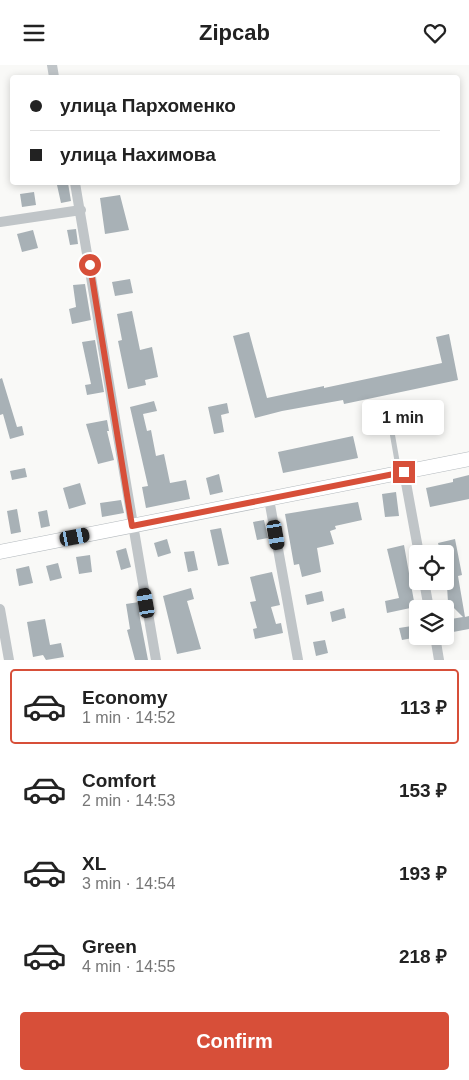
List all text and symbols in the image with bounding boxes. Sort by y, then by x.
icon: menu [20,19,48,47]
icon: heart [421,19,449,47]
text: Zipcab [199,20,270,45]
text: улица Пархоменко [60,95,236,116]
text: улица Нахимова [60,144,216,165]
route start [79,254,101,276]
callout: 1 min [363,399,445,435]
text: 1 min [382,409,424,426]
route end [393,461,415,483]
car [266,519,285,551]
car [58,527,91,547]
map controls [409,545,454,645]
button: locate [409,545,454,590]
car [136,587,155,619]
button: layers [409,600,454,645]
icon: car [22,684,67,729]
text: Economy [82,687,168,708]
text: 113 ₽ [400,697,447,718]
text: 1 min · 14:52 [82,709,175,726]
icon: car [22,767,67,812]
text: Comfort [82,770,156,791]
text: 153 ₽ [399,780,447,801]
text: 2 min · 14:53 [82,792,175,809]
icon: car [22,850,67,895]
text: XL [82,853,106,874]
text: 193 ₽ [399,863,447,884]
text: 3 min · 14:54 [82,875,175,892]
icon: car [22,933,67,978]
text: Green [82,936,137,957]
text: 218 ₽ [399,946,447,967]
text: 4 min · 14:55 [82,958,175,975]
button: Confirm [20,1012,449,1070]

